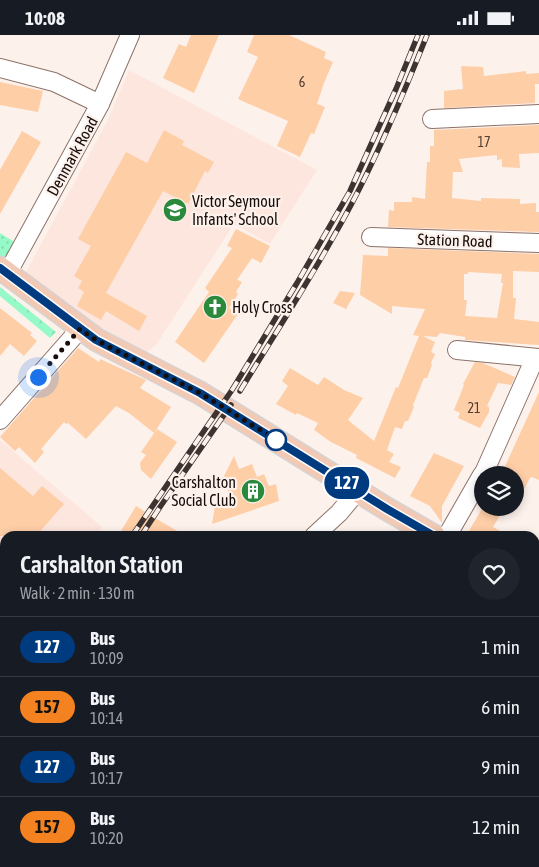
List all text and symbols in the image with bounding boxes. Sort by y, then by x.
text: 10:08 [25,7,65,29]
house number: 6 [299,74,306,90]
street label: Denmark Road [43,113,101,199]
house number: 17 [477,134,491,150]
place label: Victor Seymour Infants' School [192,192,281,228]
school or university icon: Victor Seymour Infants' School [162,197,188,223]
street label: Station Road [417,230,493,250]
church icon: Holy Cross [202,294,228,320]
place label: Holy Cross [232,298,293,317]
your location [26,365,51,390]
house number: 21 [467,400,481,416]
unlabelled marker [265,429,287,451]
map controls [474,466,524,516]
button: layers [474,466,524,516]
line badge: 127 [318,467,376,499]
text: 127 [334,472,360,493]
place label: Carshalton Social Club [172,473,236,509]
building icon: Carshalton Social Club [240,478,266,504]
button: heart [468,548,520,600]
text: Carshalton Station [20,551,183,578]
text: Walk · 2 min · 130 m [20,584,134,602]
text: Bus [90,627,115,649]
text: 127 [35,636,60,657]
text: 1 min [481,636,520,658]
text: 10:09 [90,649,124,667]
text: Bus [90,687,115,709]
text: 157 [35,696,60,717]
text: 6 min [481,696,520,718]
text: 10:14 [90,709,123,727]
text: Bus [90,747,115,769]
text: 127 [35,756,60,777]
text: 9 min [481,756,520,778]
text: 10:17 [90,769,123,787]
text: Bus [90,807,115,829]
text: 157 [35,816,60,837]
text: 12 min [472,816,520,838]
text: 10:20 [90,829,123,847]

